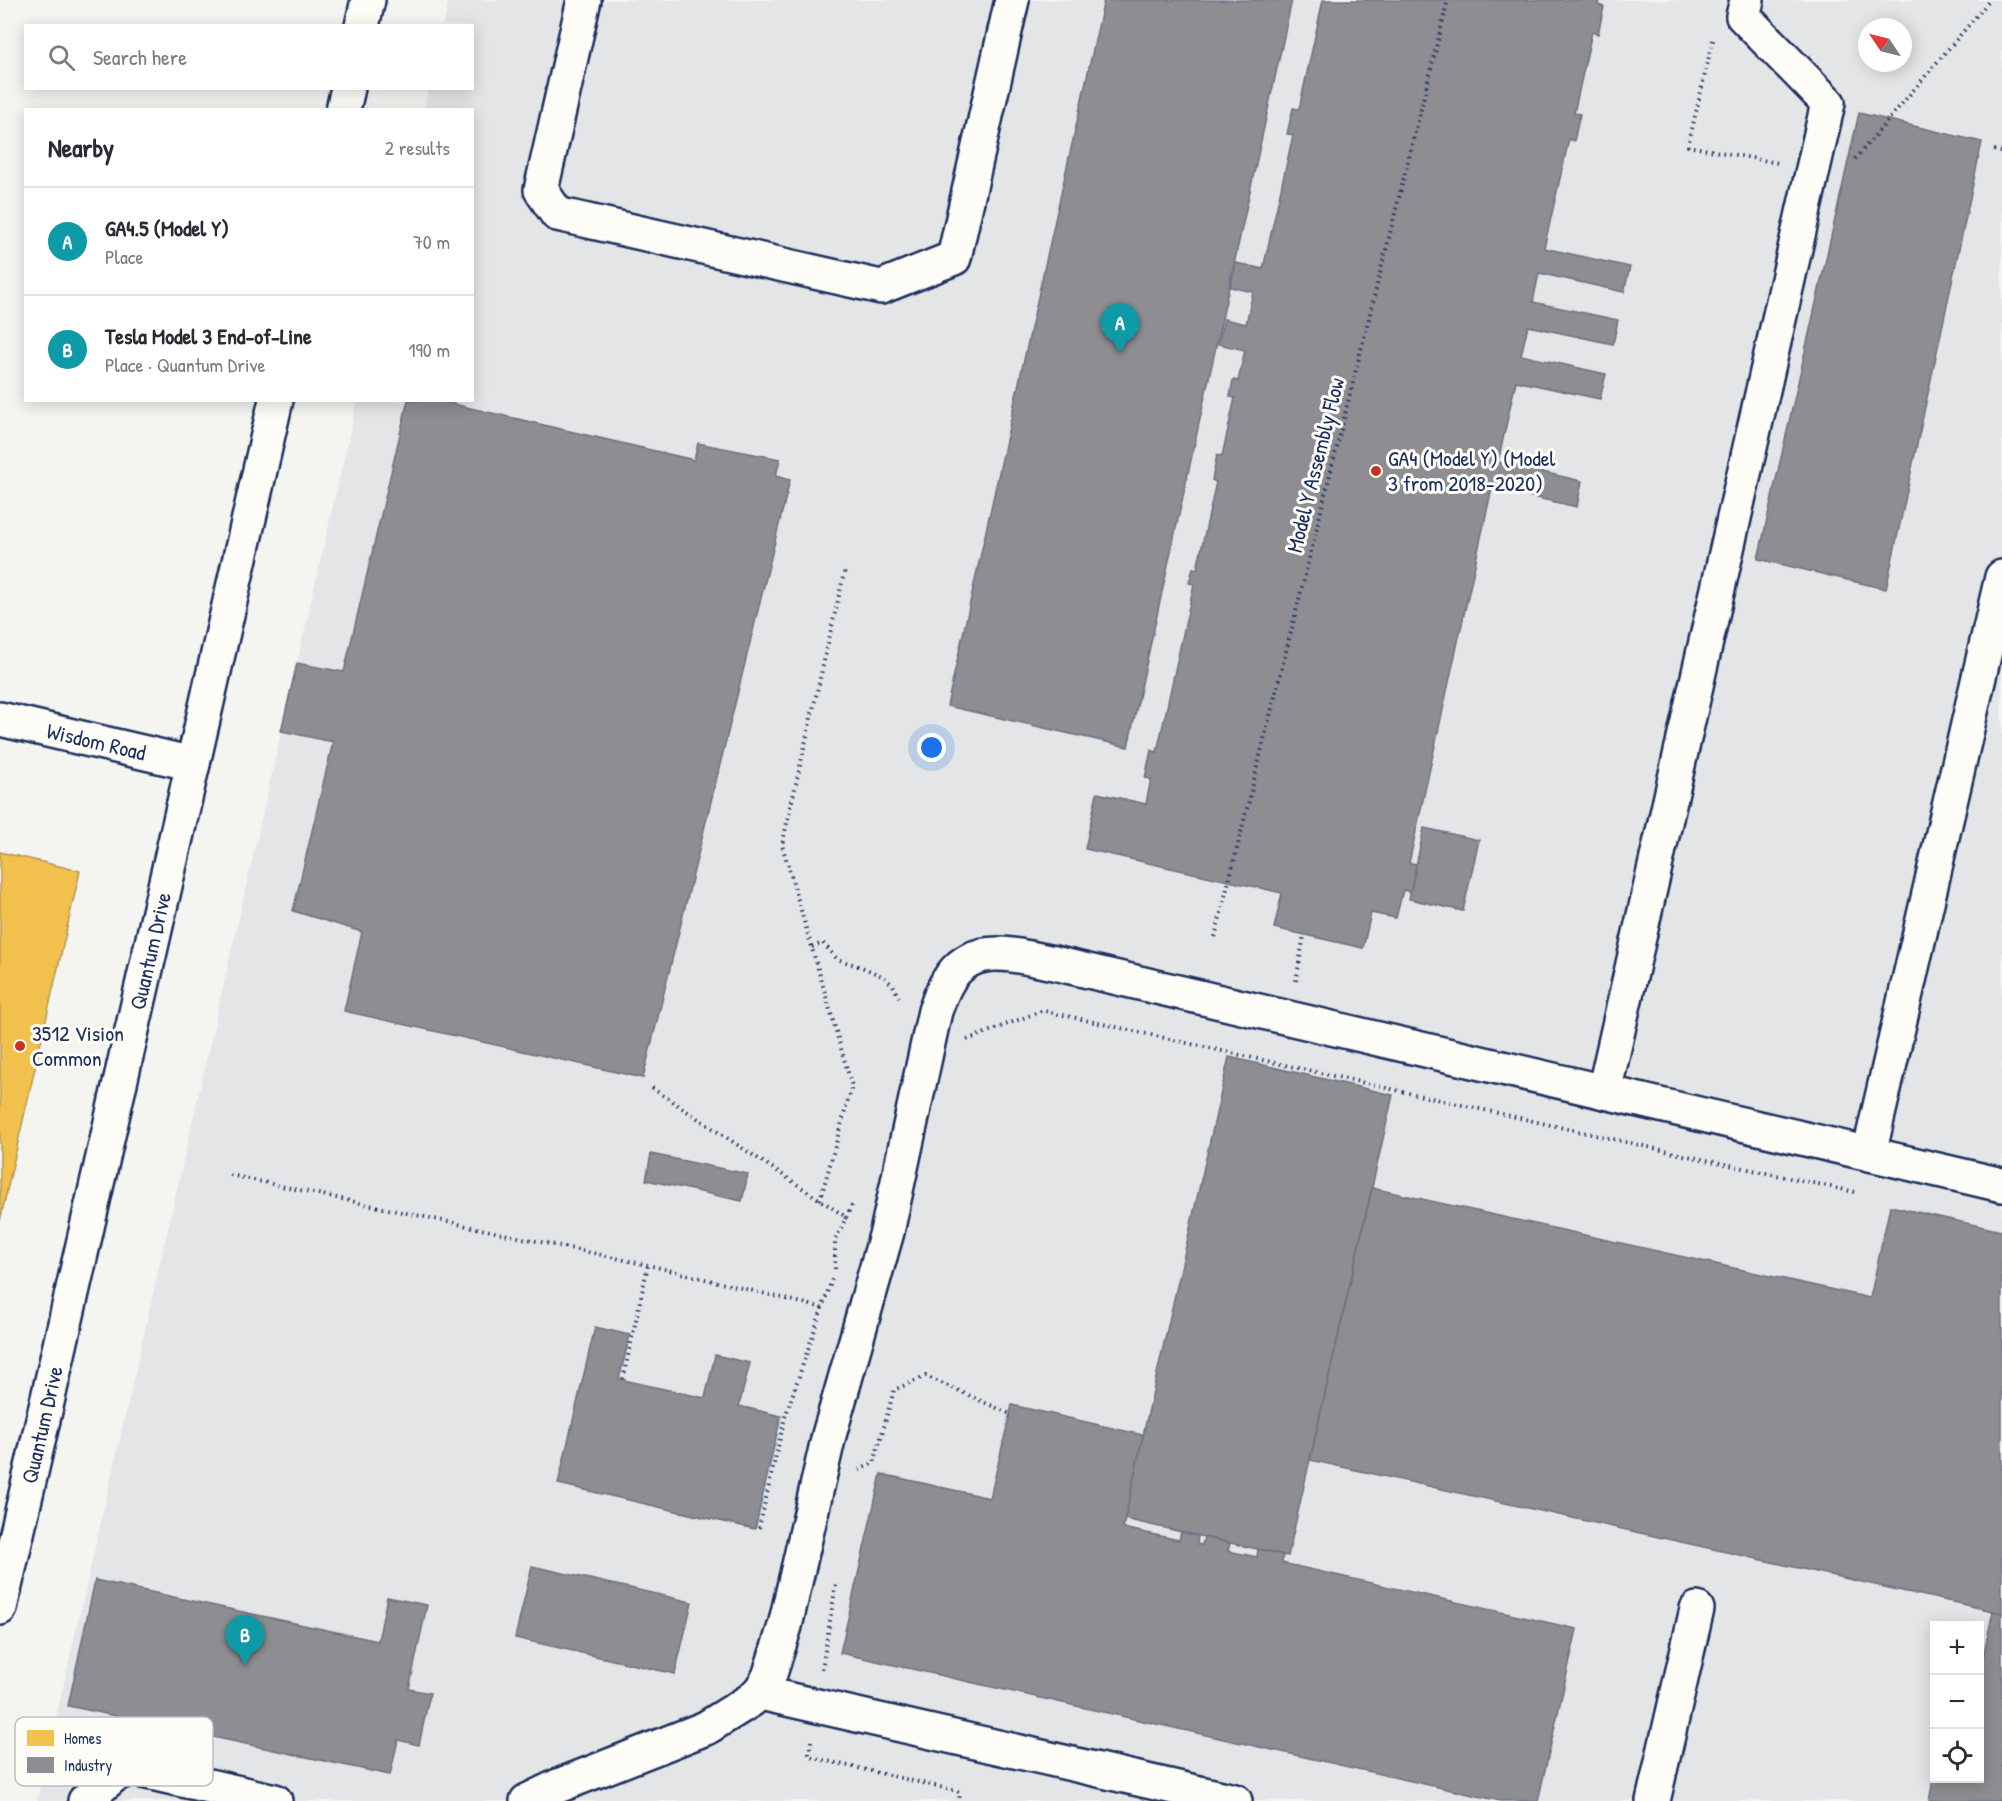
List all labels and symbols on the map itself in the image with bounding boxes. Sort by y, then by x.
north arrow [1858,18,1912,72]
pin: A [1100,304,1140,353]
street label: Model Y Assembly Flow [1279,375,1351,555]
place label: GA4 (Model Y) (Model 3 from 2018-2020) [1388,443,1556,498]
marker: GA4 (Model Y) (Model 3 from 2018-2020) [1369,464,1383,478]
street label: Wisdom Road [44,715,149,768]
your location [917,733,946,762]
street label: Quantum Drive [122,889,178,1013]
place label: 3512 Vision Common [32,1018,124,1073]
marker: 3512 Vision Common [13,1039,27,1053]
street label: Quantum Drive [14,1363,70,1486]
pin: B [226,1616,264,1665]
legend [15,1717,213,1786]
text: Homes [64,1727,101,1749]
text: Industry [64,1754,112,1776]

